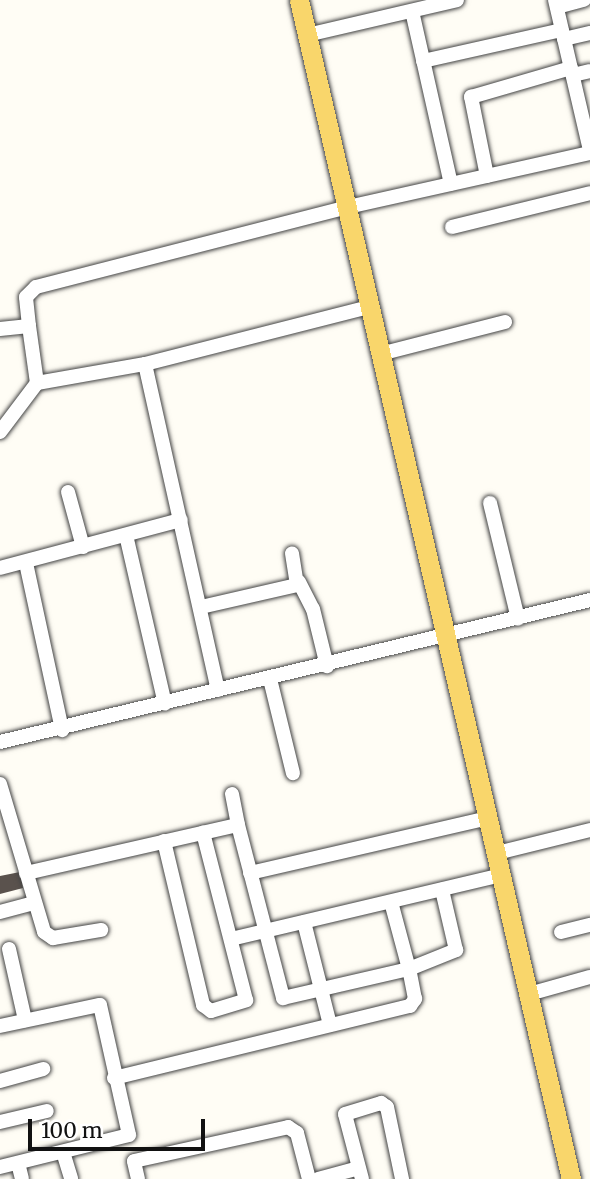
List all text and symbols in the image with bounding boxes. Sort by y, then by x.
scale bar [32,1106,208,1150]
text: 100 m [41,1117,103,1144]

